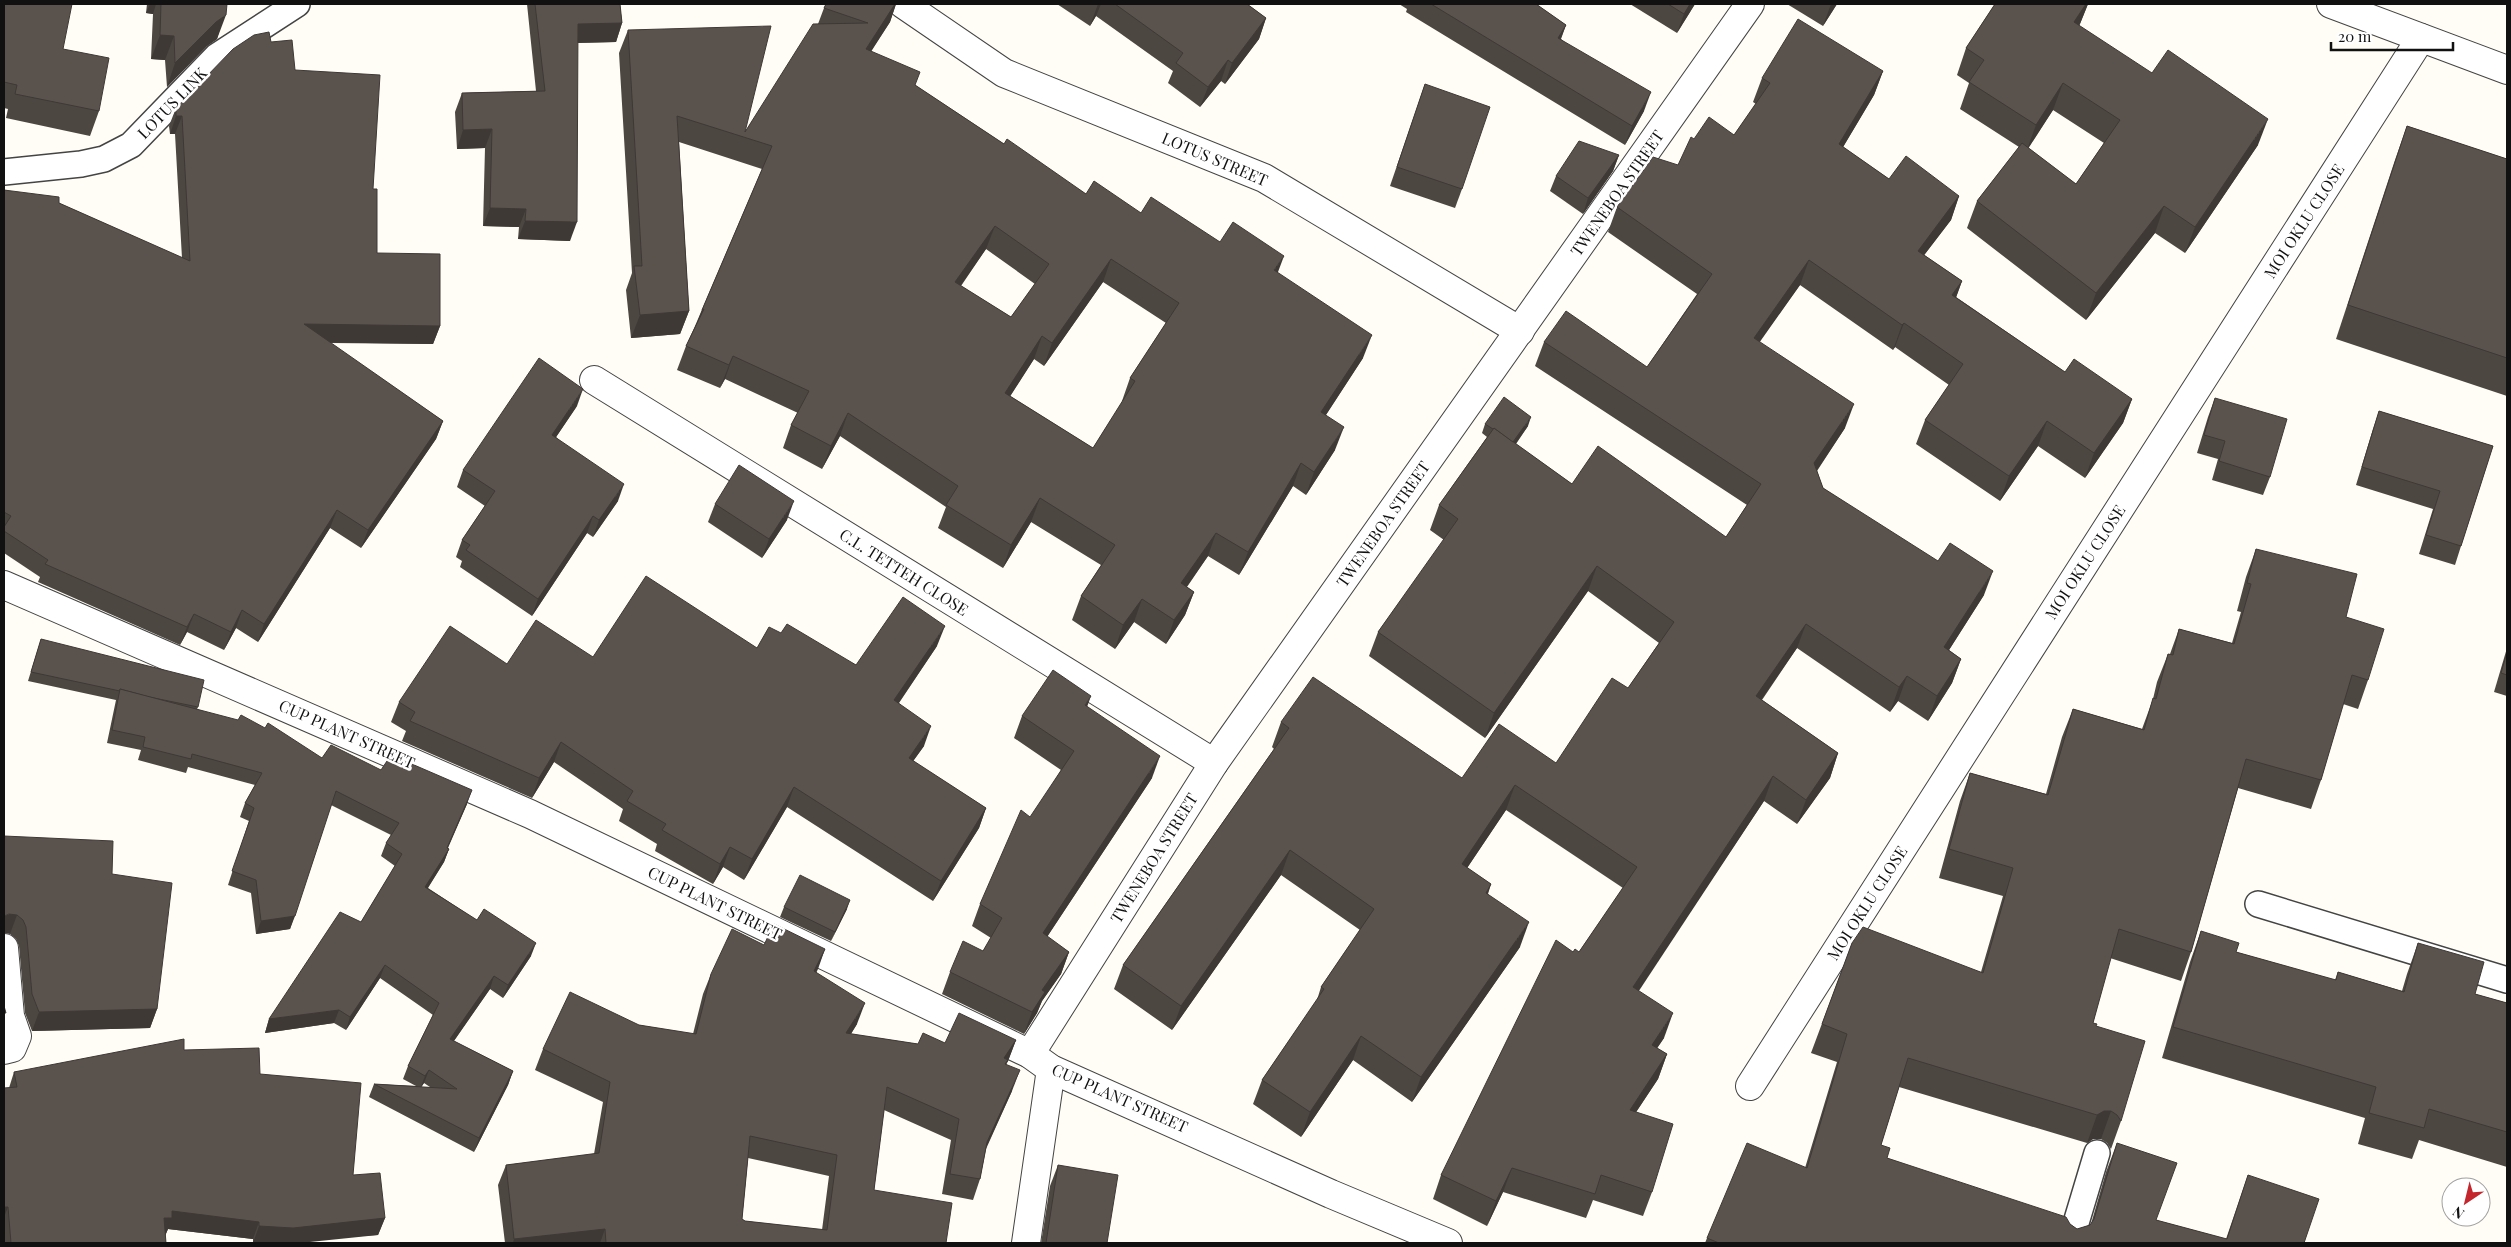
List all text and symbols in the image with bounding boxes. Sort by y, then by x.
scale bar [2331,20,2454,52]
text: 20 m [2338,26,2372,46]
street label: LOTUS LINK [132,62,211,143]
street label: TWENEBOA STREET [1565,126,1668,260]
street label: LOTUS STREET [1159,127,1271,190]
street label: MOI OKLU CLOSE [2259,160,2348,282]
street label: TWENEBOA STREET [1331,457,1434,591]
street label: MOI OKLU CLOSE [2040,501,2129,623]
street label: C.L. TETTEH CLOSE [836,523,973,620]
street label: CUP PLANT STREET [276,694,418,773]
street label: TWENEBOA STREET [1105,789,1202,927]
street label: MOI OKLU CLOSE [1822,842,1911,964]
street label: CUP PLANT STREET [645,861,786,944]
street label: CUP PLANT STREET [1049,1058,1191,1137]
north arrow [2441,1177,2491,1227]
text: N [2449,1202,2468,1224]

